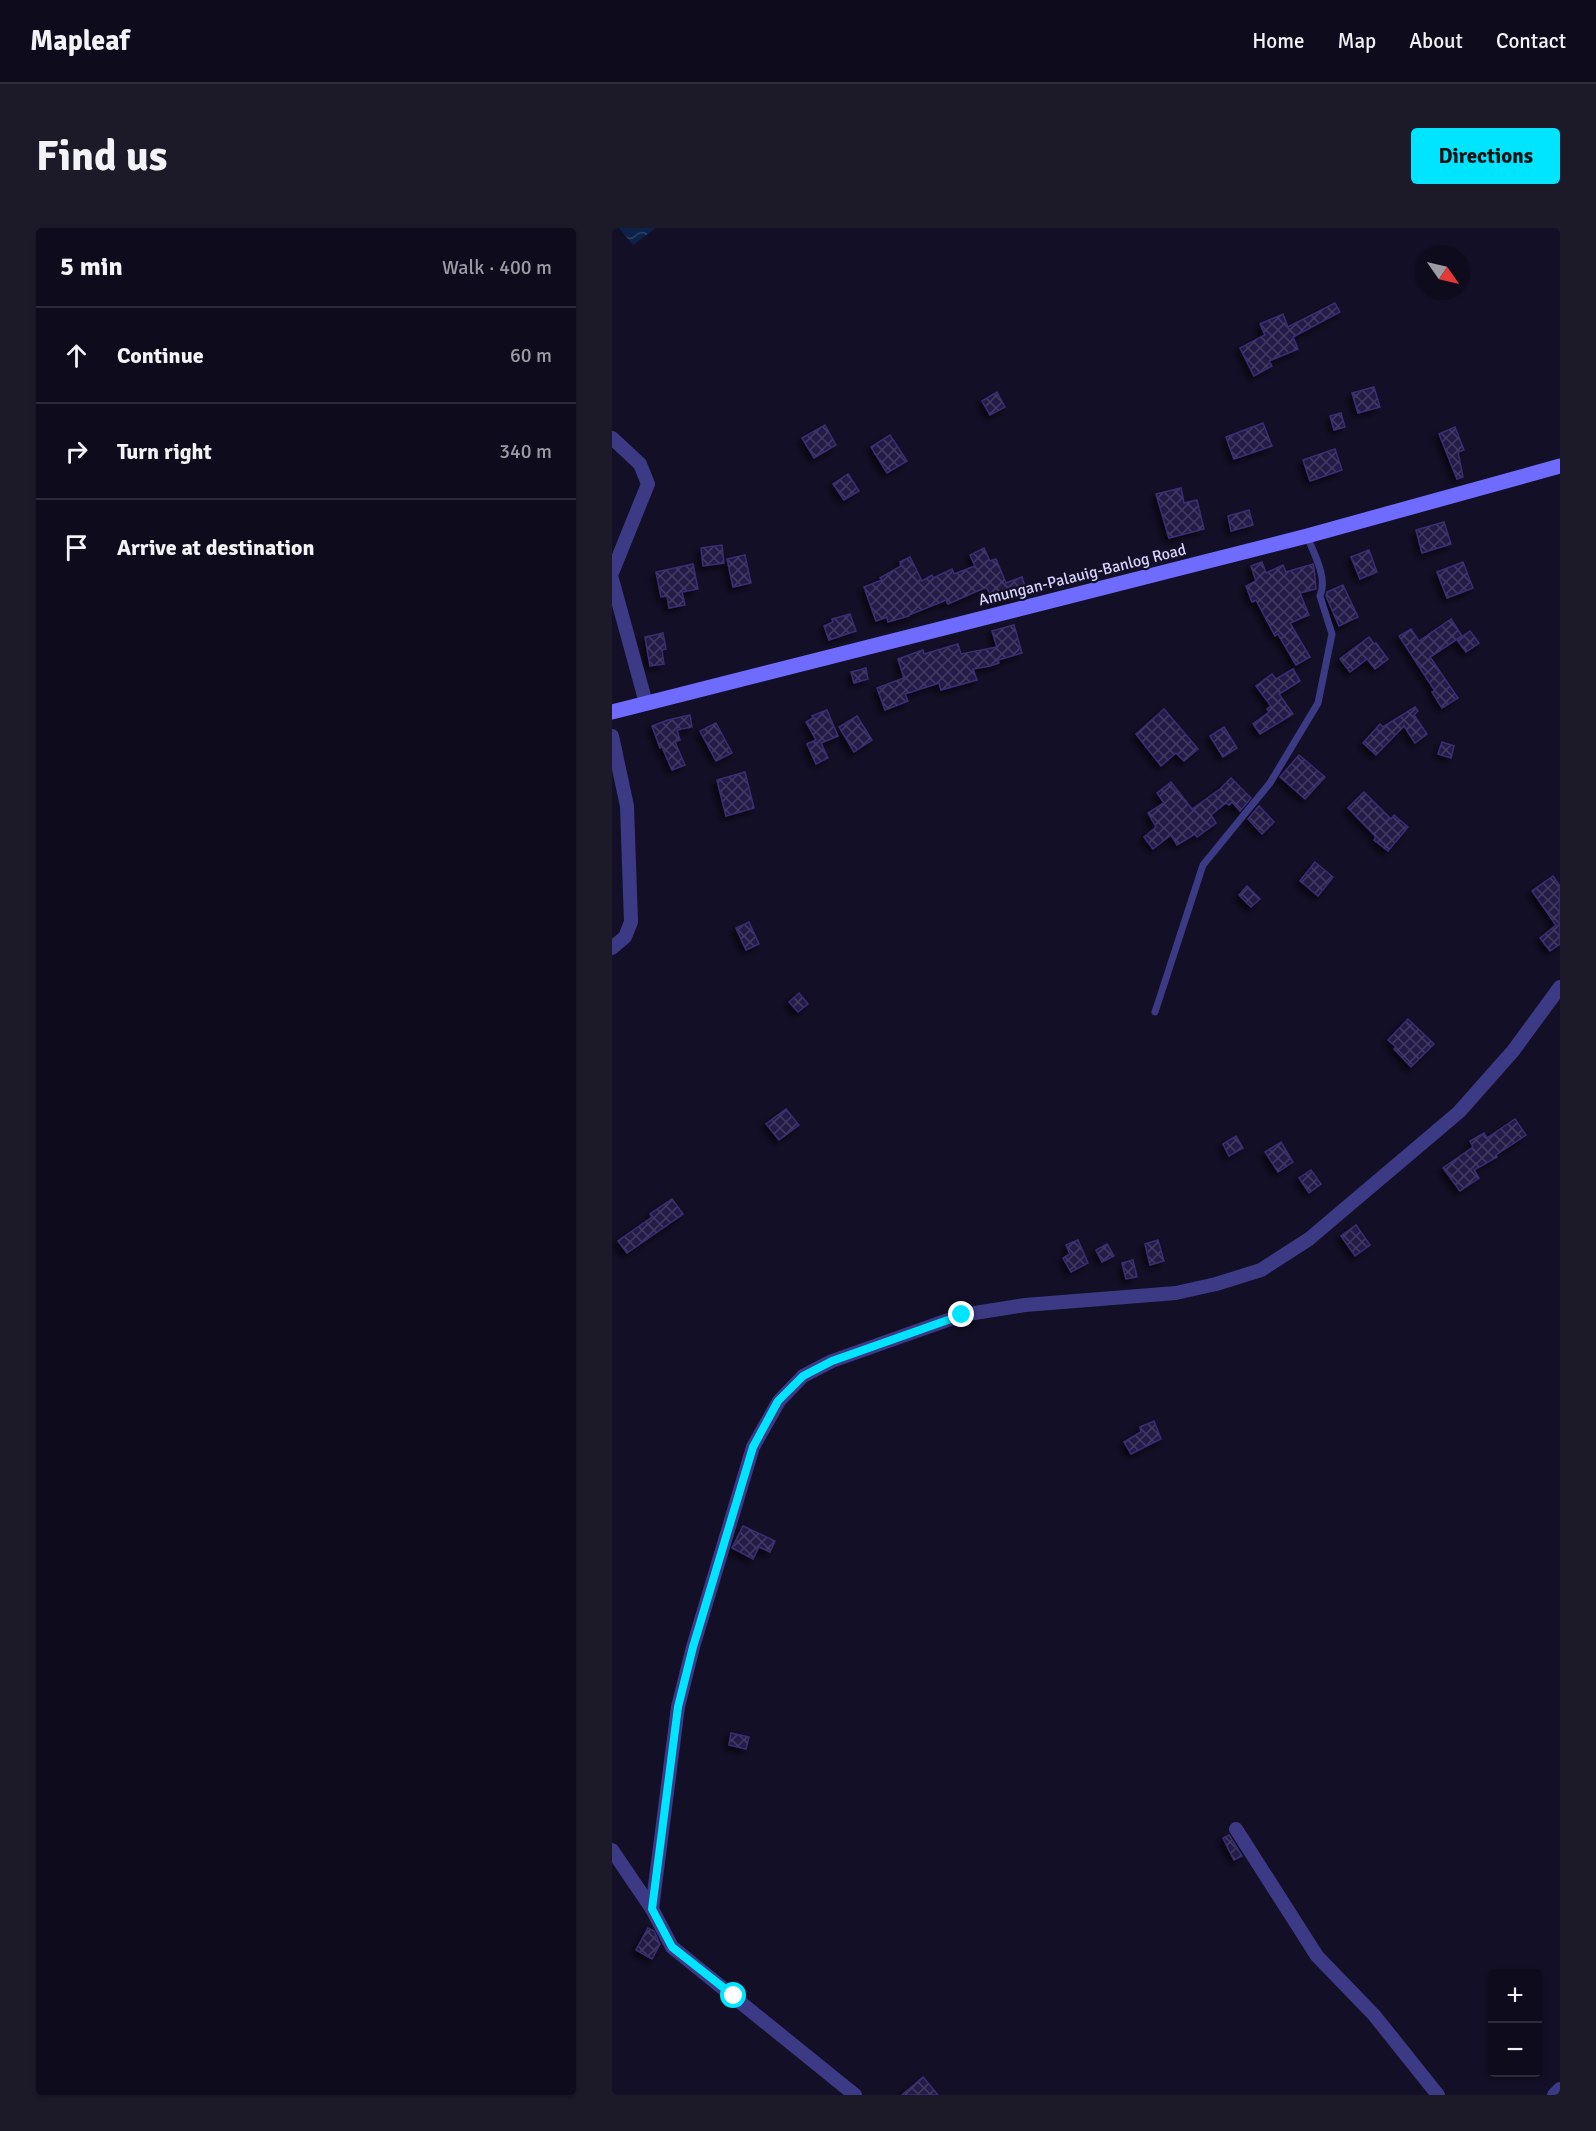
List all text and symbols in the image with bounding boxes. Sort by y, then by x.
text: Mapleaf [30,24,130,58]
text: Home [1252,28,1305,54]
text: Map [1338,28,1376,54]
text: About [1409,28,1463,54]
text: Contact [1496,28,1566,54]
button: Directions [1411,128,1560,184]
text: Find us [36,131,167,182]
north arrow [1416,246,1470,300]
text: 5 min [60,251,123,283]
text: Walk · 400 m [442,255,552,280]
icon: ahead [60,339,93,372]
text: Continue [117,342,204,369]
text: 60 m [510,343,552,368]
icon: right [60,435,93,468]
text: Turn right [117,438,212,465]
text: 340 m [499,439,552,464]
icon: arrive [60,531,93,564]
text: Arrive at destination [117,534,314,561]
street label: Amungan-Palauig-Banlog Road [976,539,1188,610]
route end [948,1301,974,1327]
map controls [1488,1969,1542,2077]
button: + [1488,1969,1542,2023]
route start [720,1982,746,2008]
button: − [1488,2023,1542,2077]

